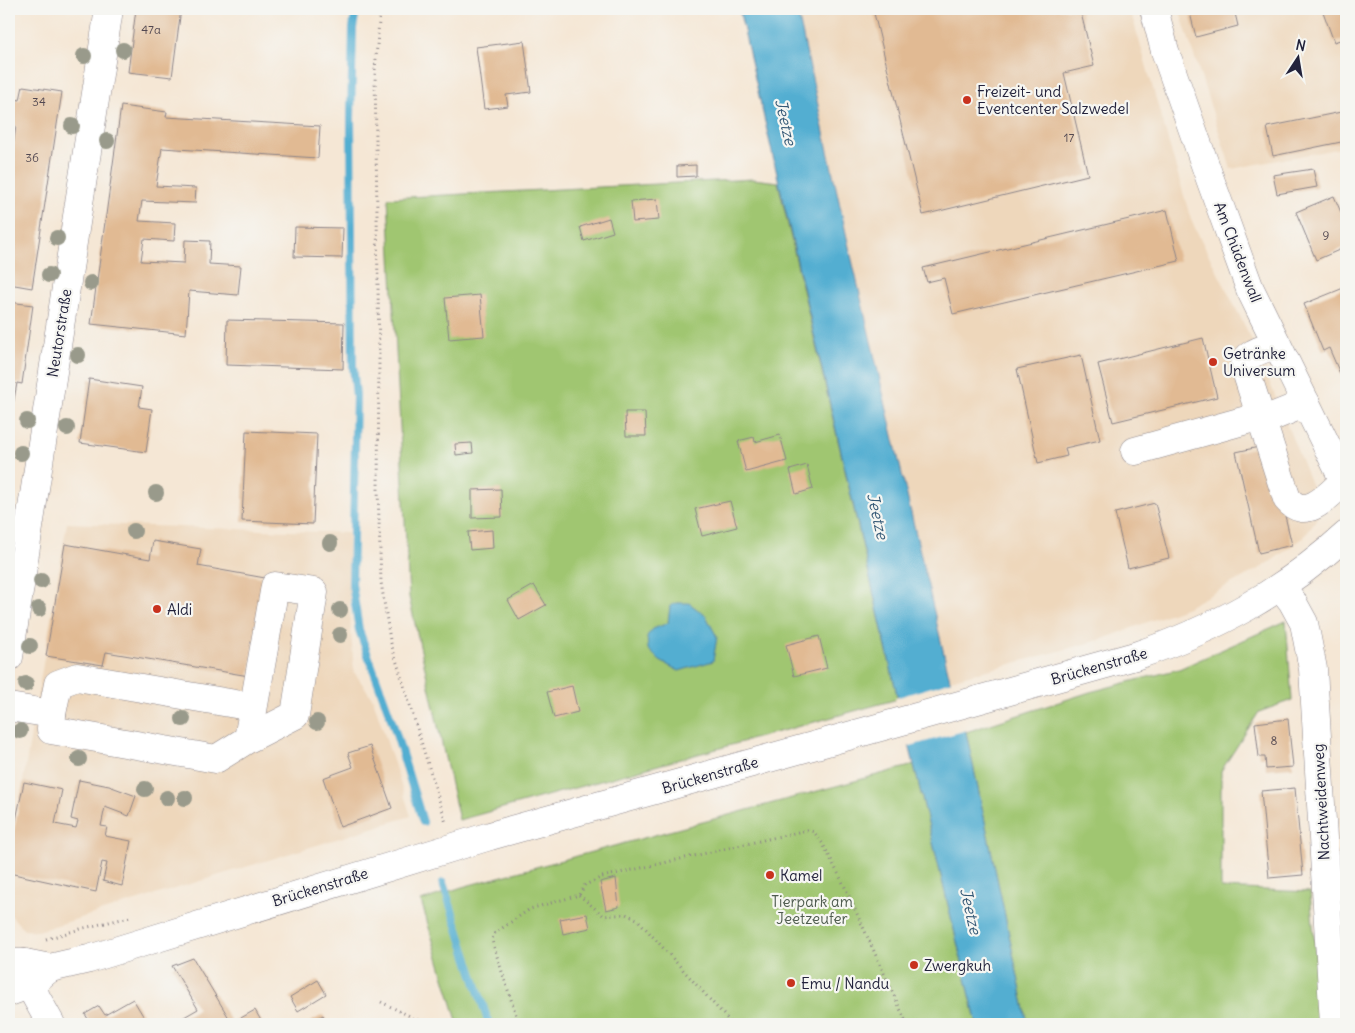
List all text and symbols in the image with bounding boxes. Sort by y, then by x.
house number: 47a [141,22,161,37]
north arrow [1272,32,1322,82]
text: N [1294,35,1307,55]
place label: Freizeit- und Eventcenter Salzwedel [977,82,1129,118]
house number: 34 [32,94,46,109]
marker: Freizeit- und Eventcenter Salzwedel [961,94,973,106]
water label: Jeetze [771,97,801,148]
house number: 17 [1064,130,1074,145]
house number: 36 [25,150,39,165]
street label: Am Chüdenwall [1210,199,1266,305]
house number: 9 [1323,228,1330,243]
street label: Neutorstraße [43,287,75,379]
place label: Getränke Universum [1223,344,1295,380]
marker: Getränke Universum [1207,356,1219,368]
water label: Jeetze [863,491,893,542]
place label: Aldi [167,600,192,619]
marker: Aldi [151,603,163,615]
street label: Brückenstraße [1049,643,1149,689]
house number: 8 [1271,733,1278,748]
street label: Nachtweidenweg [1308,743,1334,861]
street label: Brückenstraße [660,752,760,798]
street label: Brückenstraße [270,863,370,911]
place label: Kamel [780,866,822,885]
marker: Kamel [764,869,776,881]
water label: Jeetze [956,886,986,937]
park label: Tierpark am Jeetzeufer [771,892,853,928]
place label: Zwergkuh [924,956,992,975]
marker: Zwergkuh [908,959,920,971]
place label: Emu / Nandu [801,974,889,993]
marker: Emu / Nandu [785,977,797,989]

